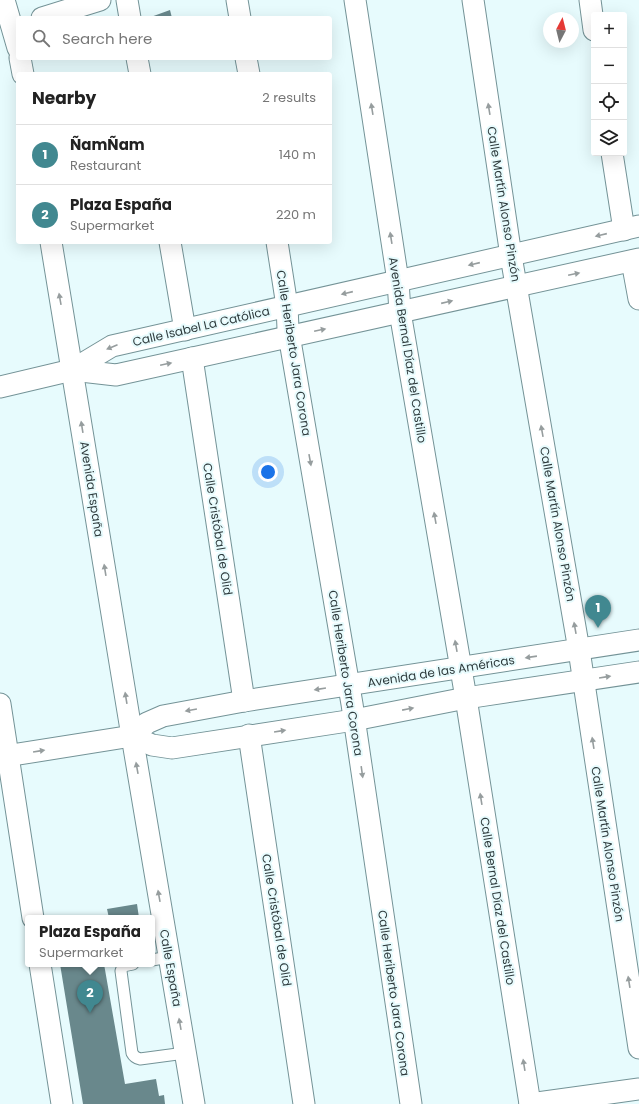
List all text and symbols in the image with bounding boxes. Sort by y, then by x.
north arrow [543,12,579,48]
map controls [591,12,627,156]
button: + [591,12,627,48]
search box [16,16,332,60]
icon: search [30,27,52,49]
text: Search here [62,28,152,49]
button: − [591,48,627,84]
button: locate [591,84,627,120]
text: Nearby [32,86,96,110]
text: 2 results [262,88,316,107]
one-way arrow [369,103,375,115]
one-way arrow [486,103,492,115]
button: layers [591,120,627,156]
street label: Calle Martín Alonso Pinzón [483,125,525,283]
text: ÑamÑam [70,134,145,155]
text: 1 [43,145,47,164]
text: 140 m [279,145,316,164]
text: Restaurant [70,156,141,175]
text: Plaza España [70,194,172,215]
text: 2 [41,205,49,224]
text: 220 m [276,205,316,224]
text: Supermarket [70,216,154,235]
one-way arrow [388,232,394,244]
one-way arrow [595,232,607,238]
street label: Avenida Bernal Díaz del Castillo [385,256,431,444]
one-way arrow [468,261,480,267]
street label: Calle Heriberto Jara Corona [272,269,316,437]
one-way arrow [568,270,580,276]
one-way arrow [341,290,354,296]
one-way arrow [57,293,63,305]
one-way arrow [441,298,453,304]
street label: Calle Isabel La Católica [131,302,271,350]
one-way arrow [314,326,326,332]
one-way arrow [106,344,118,351]
one-way arrow [160,360,172,366]
one-way arrow [79,421,85,434]
one-way arrow [539,425,545,437]
street label: Avenida España [76,440,108,538]
street label: Calle Martín Alonso Pinzón [536,445,580,603]
one-way arrow [307,454,313,466]
street label: Calle Cristóbal de Olid [199,462,237,596]
your location [258,462,278,482]
one-way arrow [432,512,438,524]
one-way arrow [102,564,108,576]
street label: Calle Heriberto Jara Corona [324,589,368,757]
pin: 1 [585,595,611,628]
one-way arrow [572,622,578,634]
one-way arrow [453,640,459,652]
street label: Avenida de las Américas [366,651,516,691]
one-way arrow [525,654,537,660]
one-way arrow [599,674,611,680]
one-way arrow [314,686,326,692]
one-way arrow [122,692,128,704]
one-way arrow [402,706,414,712]
one-way arrow [185,708,198,714]
one-way arrow [274,728,286,734]
one-way arrow [590,736,596,749]
one-way arrow [32,748,45,754]
one-way arrow [134,762,140,774]
street label: Calle Martín Alonso Pinzón [587,765,629,923]
one-way arrow [359,766,365,778]
one-way arrow [478,793,484,805]
street label: Calle Bernal Díaz del Castillo [476,816,520,986]
street label: Calle Cristóbal de Olid [258,853,296,987]
one-way arrow [156,890,162,902]
street label: Calle Heriberto Jara Corona [374,909,414,1077]
popup [25,915,155,967]
text: Plaza España [39,921,141,942]
street label: Calle España [156,928,186,1008]
text: Supermarket [39,943,123,962]
one-way arrow [626,976,632,988]
pin: 2 [77,980,103,1013]
one-way arrow [177,1018,183,1030]
one-way arrow [521,1059,527,1072]

